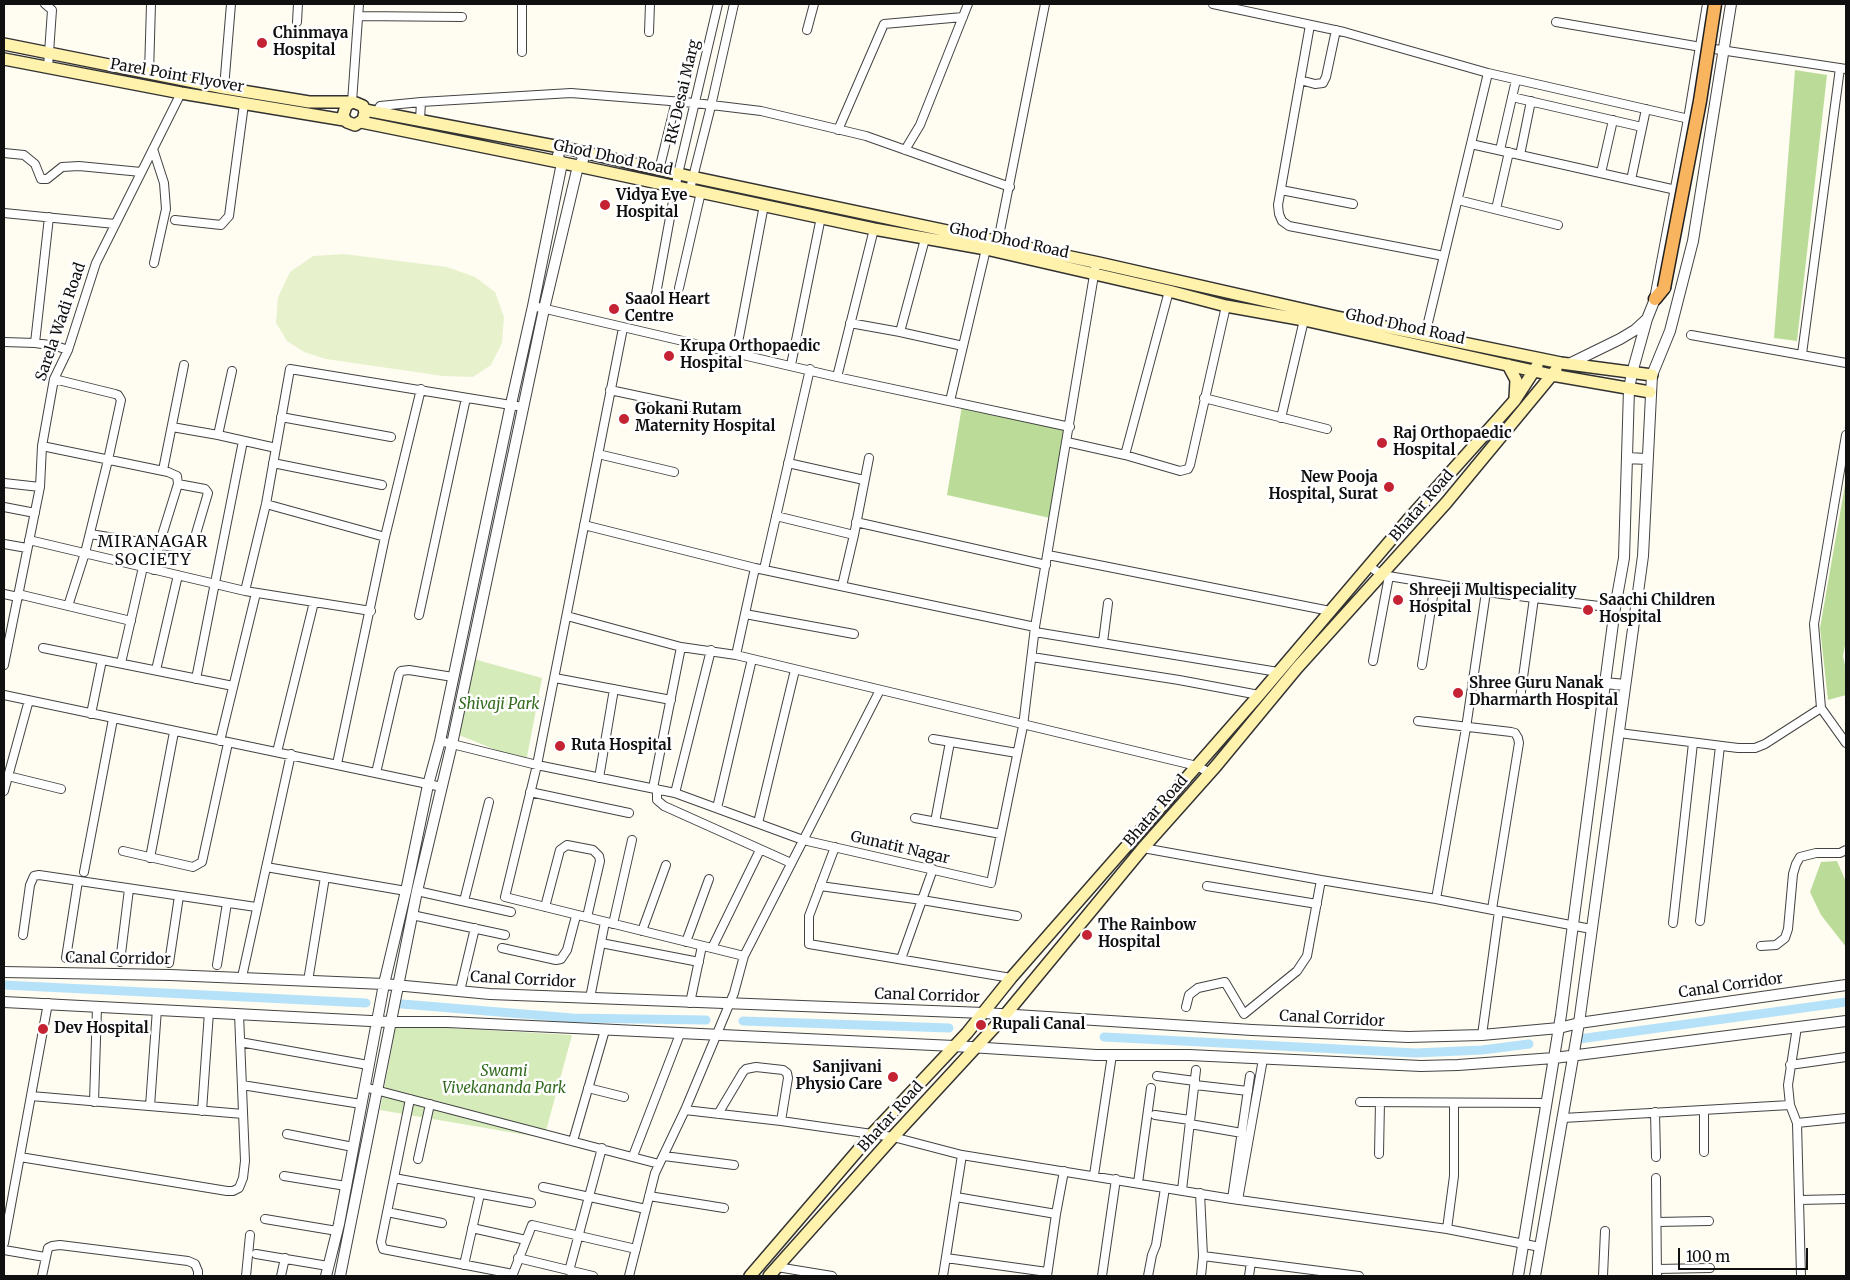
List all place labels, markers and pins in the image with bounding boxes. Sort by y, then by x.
place label: Chinmaya Hospital [273,25,348,60]
marker: Chinmaya Hospital [255,36,269,50]
place label: Vidya Eye Hospital [616,187,687,222]
marker: Vidya Eye Hospital [598,198,612,212]
place label: Saaol Heart Centre [625,291,710,326]
marker: Saaol Heart Centre [607,302,621,316]
place label: Krupa Orthopaedic Hospital [680,338,820,373]
marker: Krupa Orthopaedic Hospital [662,349,676,363]
place label: Gokani Rutam Maternity Hospital [635,401,775,436]
marker: Gokani Rutam Maternity Hospital [617,412,631,426]
place label: Raj Orthopaedic Hospital [1393,425,1512,460]
marker: Raj Orthopaedic Hospital [1375,436,1389,450]
place label: New Pooja Hospital, Surat [1268,469,1378,504]
marker: New Pooja Hospital, Surat [1382,480,1396,494]
place label: Shreeji Multispeciality Hospital [1409,582,1576,617]
place label: Saachi Children Hospital [1599,592,1715,627]
marker: Shreeji Multispeciality Hospital [1391,593,1405,607]
marker: Saachi Children Hospital [1581,603,1595,617]
place label: Shree Guru Nanak Dharmarth Hospital [1469,675,1618,710]
marker: Shree Guru Nanak Dharmarth Hospital [1451,686,1465,700]
place label: Ruta Hospital [571,737,672,755]
marker: Ruta Hospital [553,739,567,753]
place label: The Rainbow Hospital [1098,917,1196,952]
marker: The Rainbow Hospital [1080,928,1094,942]
place label: Rupali Canal [992,1016,1085,1034]
marker: Rupali Canal [974,1018,988,1032]
place label: Dev Hospital [54,1020,149,1038]
marker: Dev Hospital [36,1022,50,1036]
place label: Sanjivani Physio Care [795,1059,882,1094]
marker: Sanjivani Physio Care [886,1070,900,1084]

